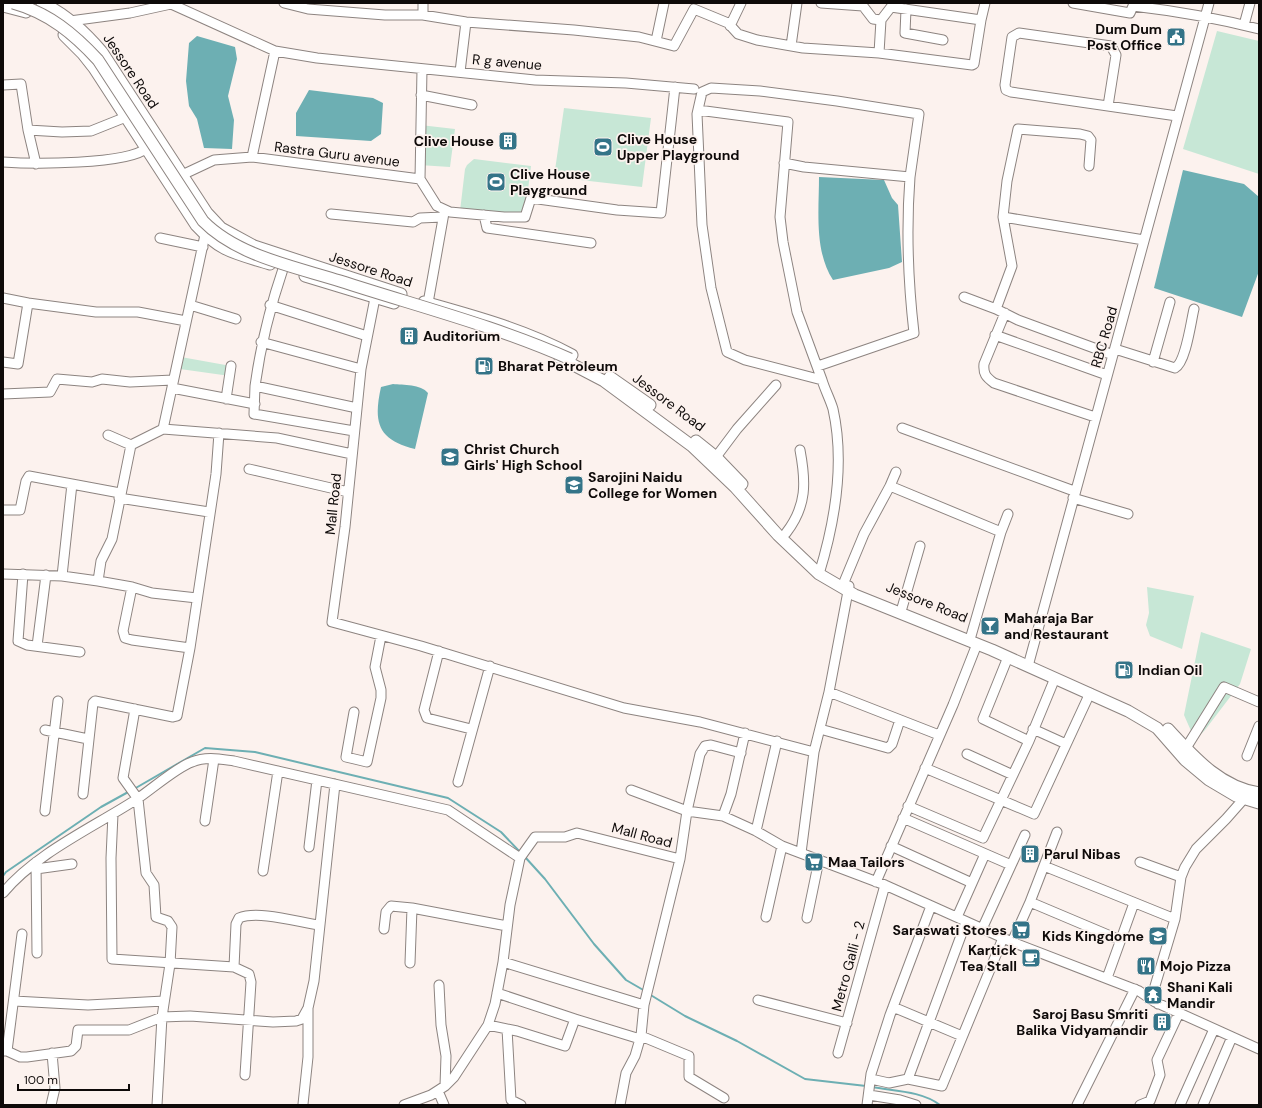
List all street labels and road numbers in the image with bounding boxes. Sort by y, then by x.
street label: Jessore Road [99,30,163,112]
street label: R g avenue [471,50,543,74]
street label: Rastra Guru avenue [273,137,401,171]
street label: Jessore Road [327,247,415,291]
street label: RBC Road [1087,304,1121,370]
street label: Jessore Road [629,369,709,435]
street label: Mall Road [321,472,345,536]
street label: Jessore Road [884,577,970,627]
street label: Mall Road [610,818,674,852]
street label: Metro Galli - 2 [827,919,869,1013]

